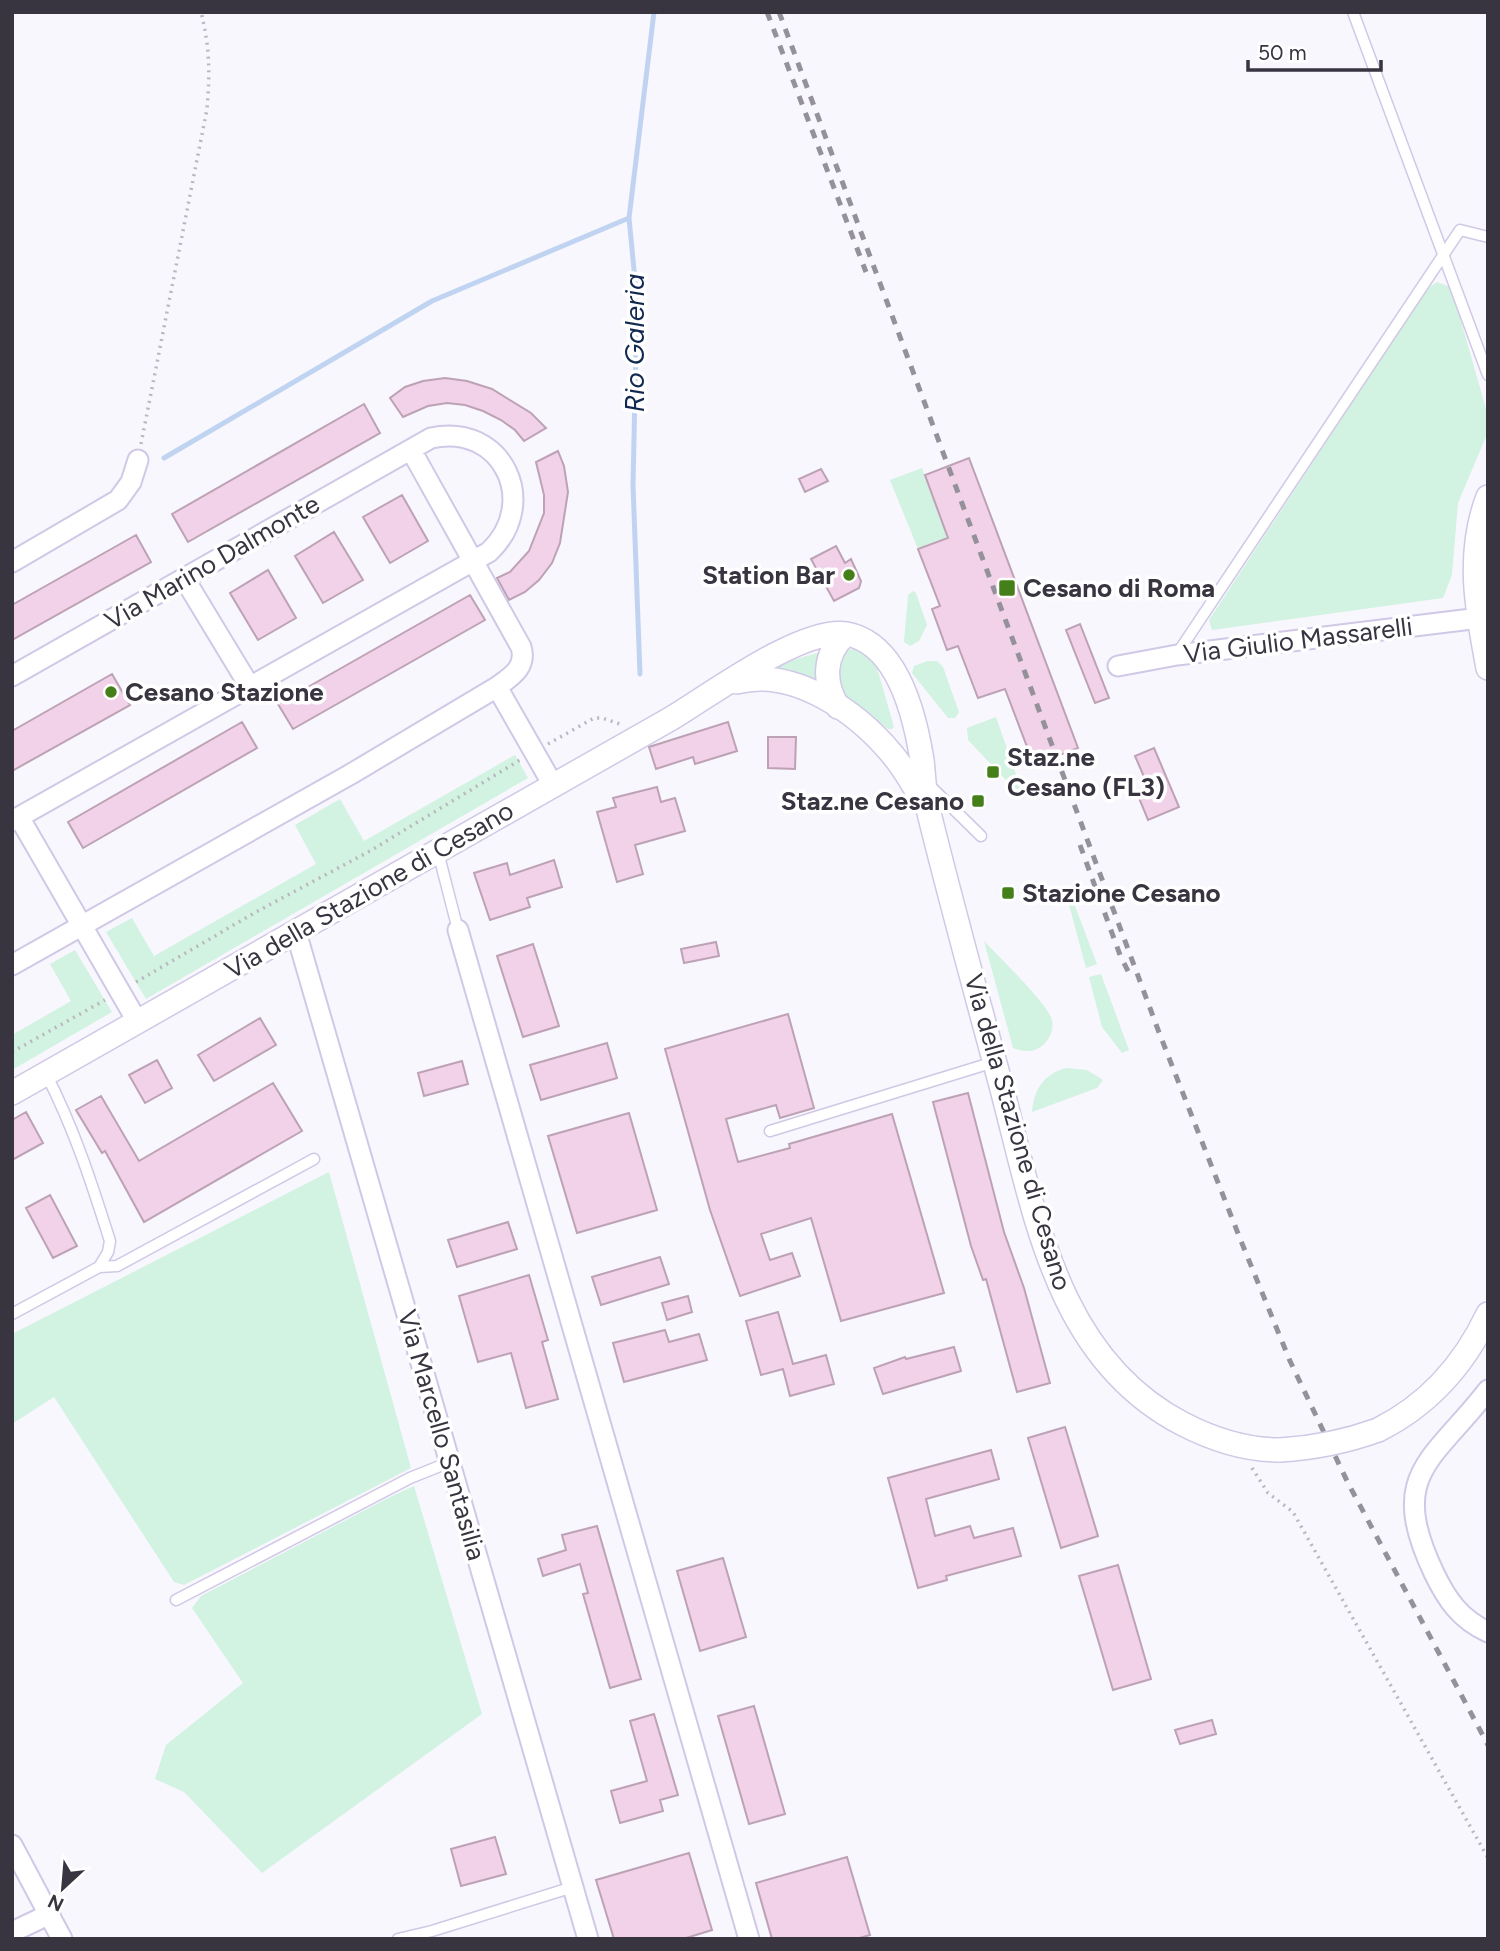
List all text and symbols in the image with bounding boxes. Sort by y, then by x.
scale bar [1248,28,1381,72]
text: 50 m [1258,40,1307,65]
water label: Rio Galeria [617,274,651,412]
street label: Via Marino Dalmonte [99,488,325,636]
place label: Station Bar [702,559,835,591]
marker: Station Bar [841,567,857,583]
place label: Cesano di Roma [1023,572,1215,604]
marker: Cesano di Roma [997,578,1017,598]
street label: Via Giulio Massarelli [1182,610,1414,670]
place label: Cesano Stazione [125,676,324,708]
marker: Cesano Stazione [103,684,119,700]
place label: Staz.ne Cesano (FL3) [1007,741,1165,803]
marker: Staz.ne Cesano (FL3) [985,764,1001,780]
place label: Staz.ne Cesano [781,785,964,817]
marker: Staz.ne Cesano [970,793,986,809]
street label: Via della Stazione di Cesano [219,794,519,986]
place label: Stazione Cesano [1022,877,1221,909]
marker: Stazione Cesano [1000,885,1016,901]
street label: Via della Stazione di Cesano [957,970,1079,1294]
street label: Via Marcello Santasilia [391,1306,493,1564]
north arrow [28,1853,98,1923]
text: N [44,1889,67,1916]

